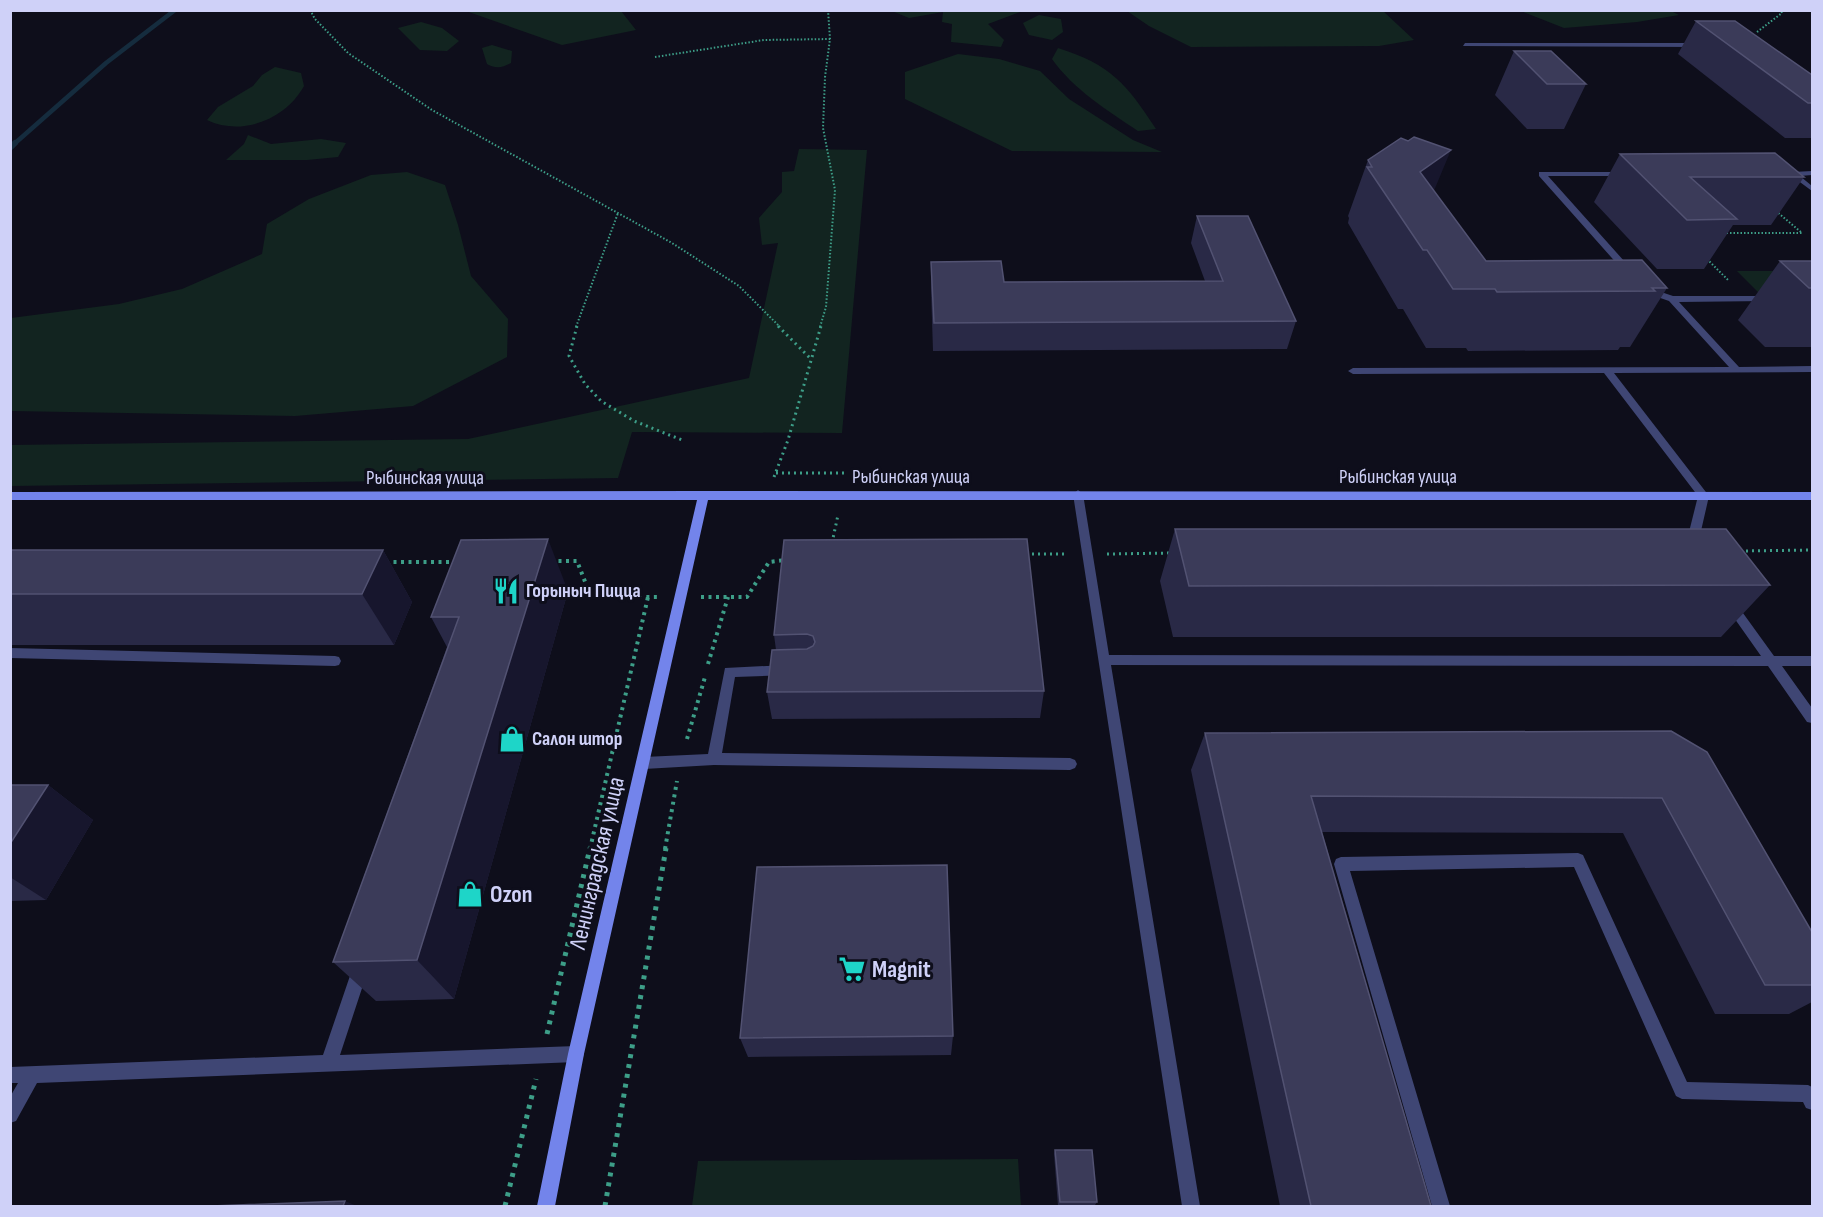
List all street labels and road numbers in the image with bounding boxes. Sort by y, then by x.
street label: Рыбинская улица [852,465,970,489]
street label: Рыбинская улица [1339,465,1457,489]
street label: Рыбинская улица [366,466,484,490]
street label: Ленинградская улица [563,774,631,953]

